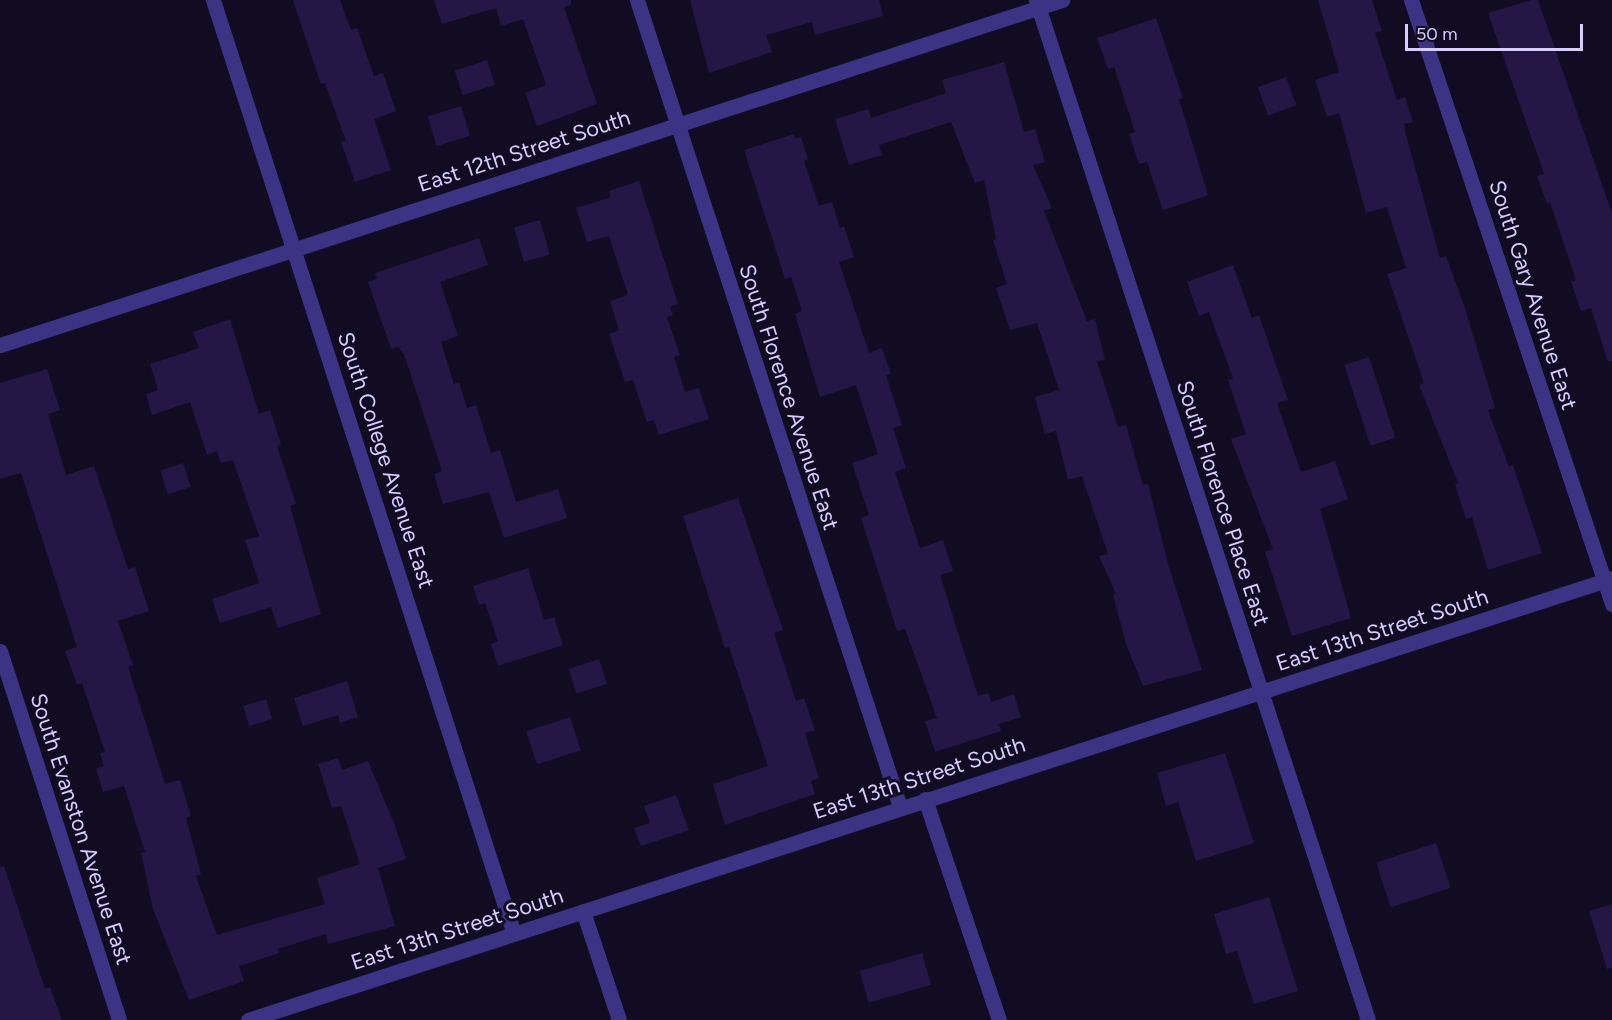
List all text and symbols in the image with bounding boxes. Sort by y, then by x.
scale bar [1408,12,1586,50]
text: 50 m [1416,23,1458,45]
street label: East 12th Street South [414,104,634,198]
street label: South Gary Avenue East [1483,177,1583,413]
street label: South Florence Avenue East [734,261,844,533]
street label: South College Avenue East [332,329,440,591]
street label: South Florence Place East [1171,377,1275,629]
street label: East 13th Street South [1273,583,1491,677]
street label: South Evanston Avenue East [25,690,137,968]
street label: East 13th Street South [810,731,1028,825]
street label: East 13th Street South [348,882,566,976]

